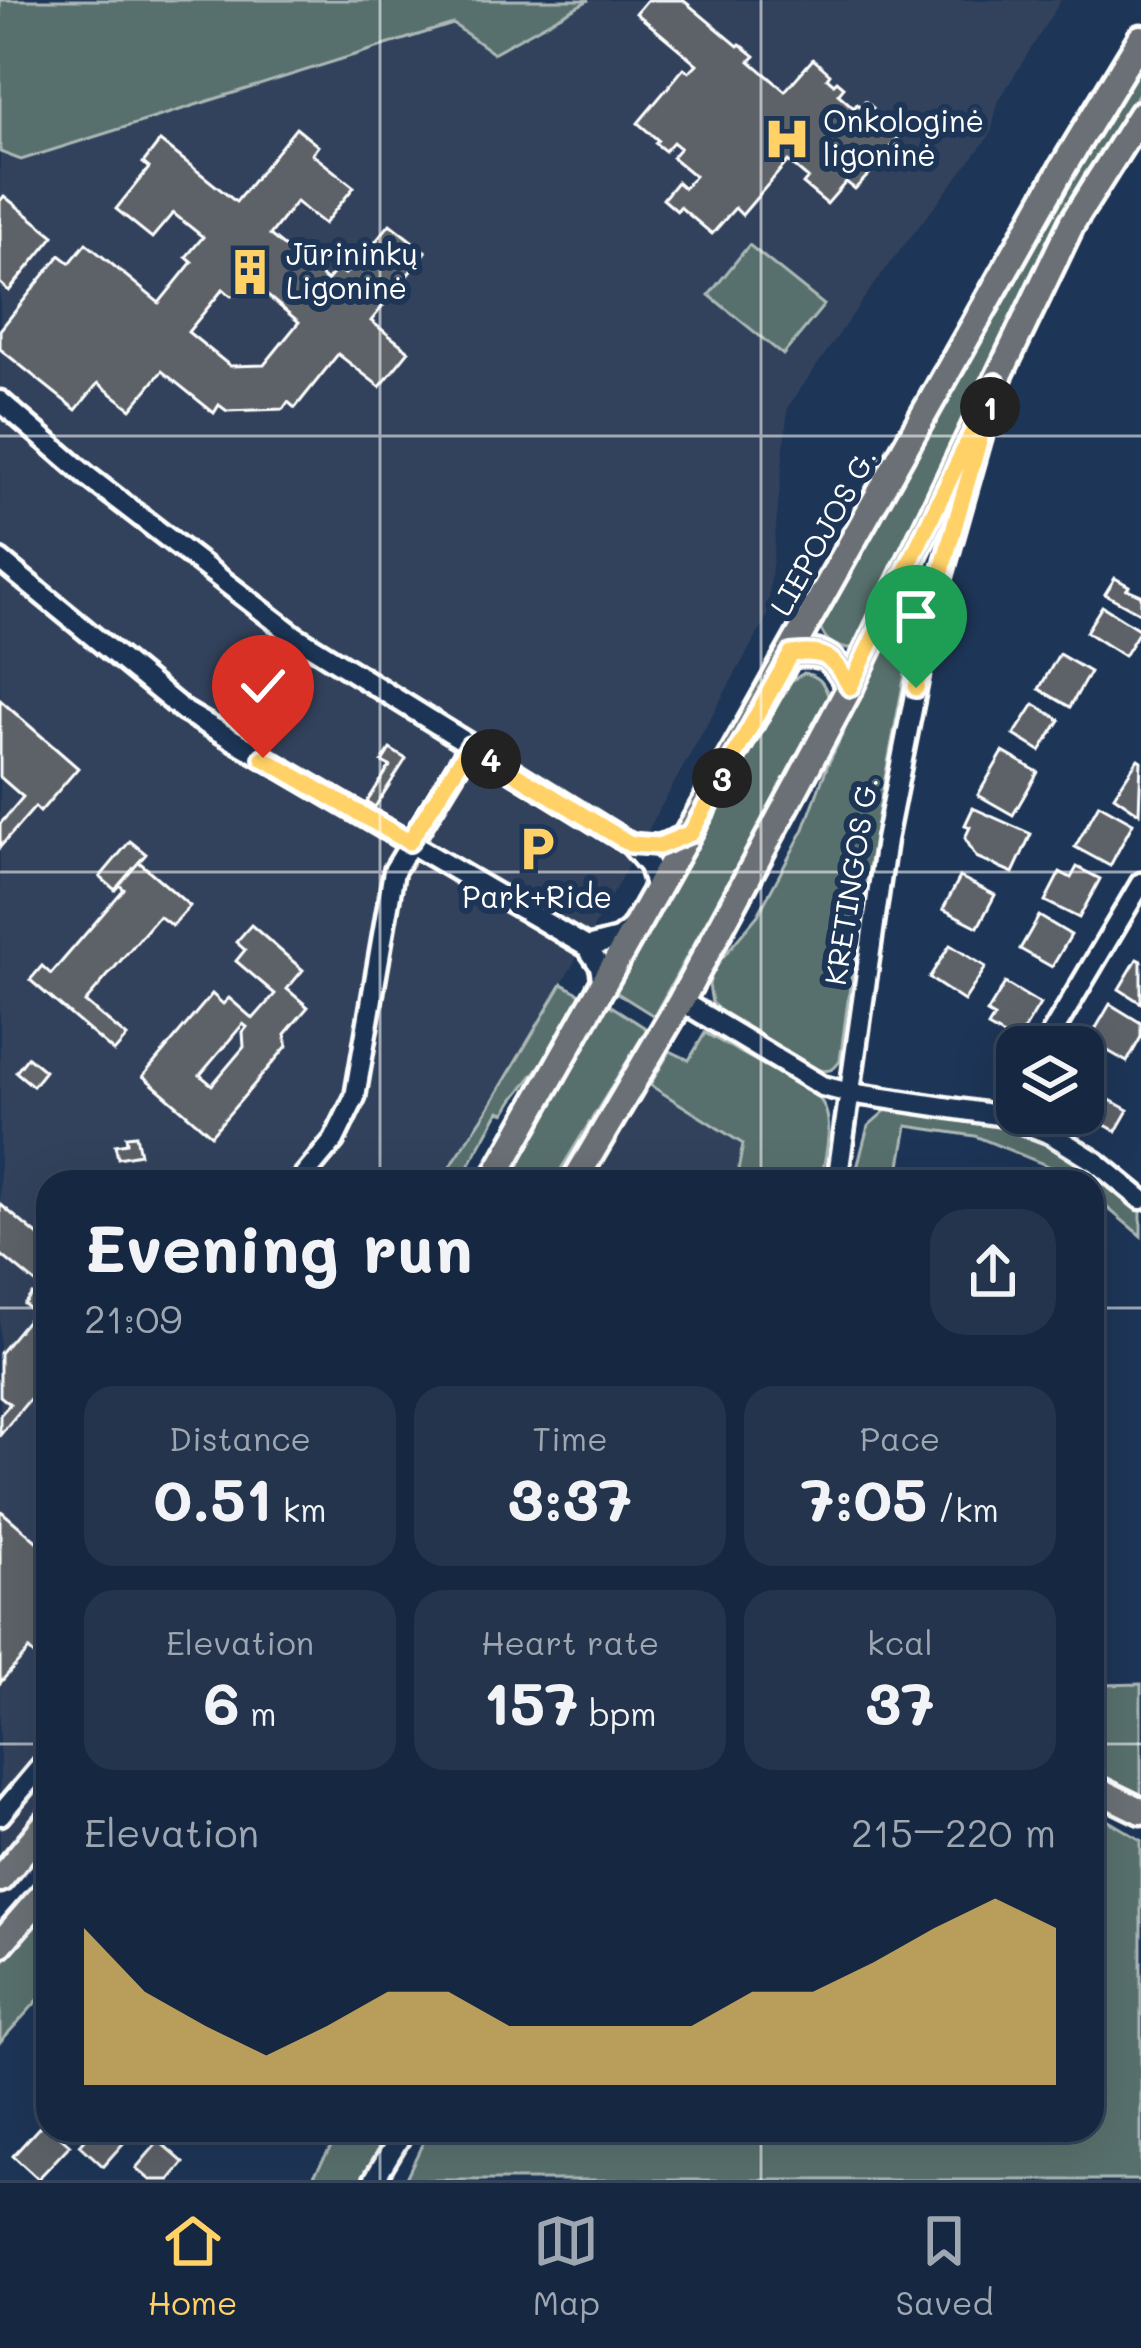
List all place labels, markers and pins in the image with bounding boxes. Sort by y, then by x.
place label: Onkologinė ligoninė [823,100,984,174]
hospital icon: Onkologinė ligoninė [762,114,812,164]
place label: Jūrininkų Ligoninė [286,233,418,307]
building icon: Jūrininkų Ligoninė [225,247,275,297]
pin: 1 [960,377,1020,437]
pin [865,565,967,688]
pin [212,635,314,758]
pin: 4 [461,729,521,789]
pin: 3 [692,748,752,808]
parking icon: Park+Ride [512,824,562,874]
place label: Park+Ride [462,876,612,916]

